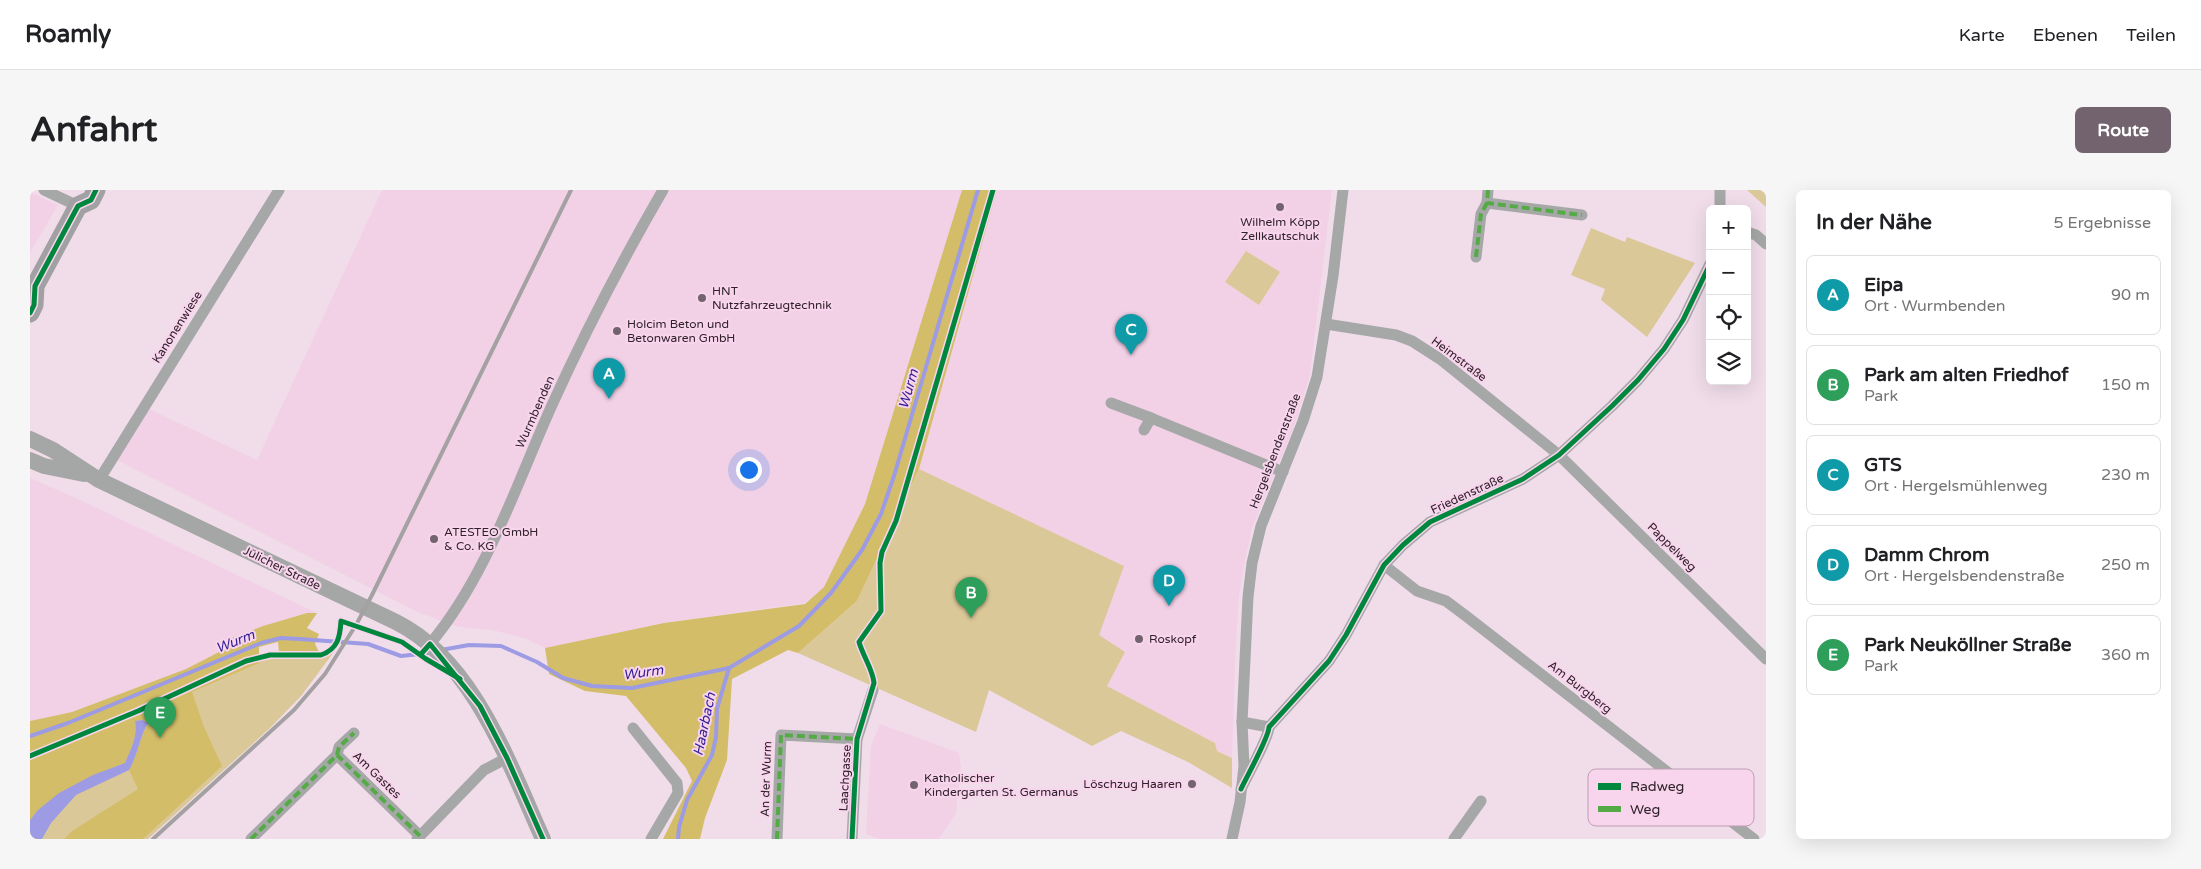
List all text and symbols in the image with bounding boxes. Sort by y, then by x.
text: Roamly [25,20,111,49]
text: Karte [1959,24,2005,46]
text: Ebenen [2033,24,2098,46]
text: Teilen [2126,24,2176,46]
button: Route [2075,107,2171,153]
text: Anfahrt [30,109,157,151]
marker: Wilhelm Köpp Zellkautschuk [1274,201,1286,213]
map controls [1706,205,1751,385]
button: + [1706,205,1751,250]
text: In der Nähe [1816,210,1932,235]
text: 5 Ergebnisse [2053,213,2151,233]
place label: Wilhelm Köpp Zellkautschuk [1240,215,1320,243]
button: − [1706,250,1751,295]
text: Eipa [1864,274,1904,296]
place label: HNT Nutzfahrzeugtechnik [712,284,832,312]
text: A [1827,285,1839,305]
text: 90 m [2111,285,2150,305]
street label: Kanonenwiese [149,288,205,366]
marker: HNT Nutzfahrzeugtechnik [696,292,708,304]
button: locate [1706,295,1751,340]
text: Ort · Wurmbenden [1864,296,2005,316]
pin: C [1115,314,1147,355]
place label: Holcim Beton und Betonwaren GmbH [627,317,735,345]
marker: Holcim Beton und Betonwaren GmbH [611,325,623,337]
street label: Heimstraße [1429,334,1489,384]
button: layers [1706,340,1751,385]
pin: A [593,358,625,399]
text: Park am alten Friedhof [1864,364,2068,386]
water label: Wurm [895,366,923,411]
street label: Wurmbenden [513,374,557,450]
text: B [1827,375,1839,395]
text: 150 m [2101,375,2150,395]
text: Park [1864,386,1898,406]
street label: Hergelsbendenstraße [1247,391,1304,511]
text: GTS [1864,454,1902,476]
your location [736,457,762,483]
text: C [1827,465,1839,485]
text: 230 m [2101,465,2150,485]
street label: Friedenstraße [1428,471,1506,517]
text: Ort · Hergelsmühlenweg [1864,476,2048,496]
street label: Pappelweg [1645,520,1699,574]
place label: ATESTEO GmbH & Co. KG [444,525,538,553]
marker: ATESTEO GmbH & Co. KG [428,533,440,545]
street label: Jülicher Straße [241,543,323,593]
text: Damm Chrom [1864,544,1989,566]
text: D [1827,555,1839,575]
text: 250 m [2101,555,2150,575]
pin: D [1153,565,1185,606]
text: Ort · Hergelsbendenstraße [1864,566,2065,586]
pin: B [955,577,987,618]
water label: Wurm [213,626,258,657]
place label: Roskopf [1149,632,1197,646]
marker: Roskopf [1133,633,1145,645]
text: Park Neuköllner Straße [1864,634,2071,656]
text: E [1828,645,1838,665]
text: 360 m [2101,645,2150,665]
text: Park [1864,656,1898,676]
street label: Am Burgberg [1545,658,1615,716]
water label: Wurm [622,661,665,684]
water label: Haarbach [689,690,720,757]
pin: E [144,697,176,738]
street label: An der Wurm [758,741,774,817]
street label: Laachgasse [836,744,854,812]
street label: Am Gastes [350,749,404,802]
legend [1588,769,1754,826]
place label: Katholischer Kindergarten St. Germanus [924,771,1079,799]
place label: Löschzug Haaren [1083,777,1182,791]
marker: Löschzug Haaren [1186,778,1198,790]
text: Radweg [1630,778,1684,795]
marker: Katholischer Kindergarten St. Germanus [908,779,920,791]
text: Weg [1630,801,1660,818]

